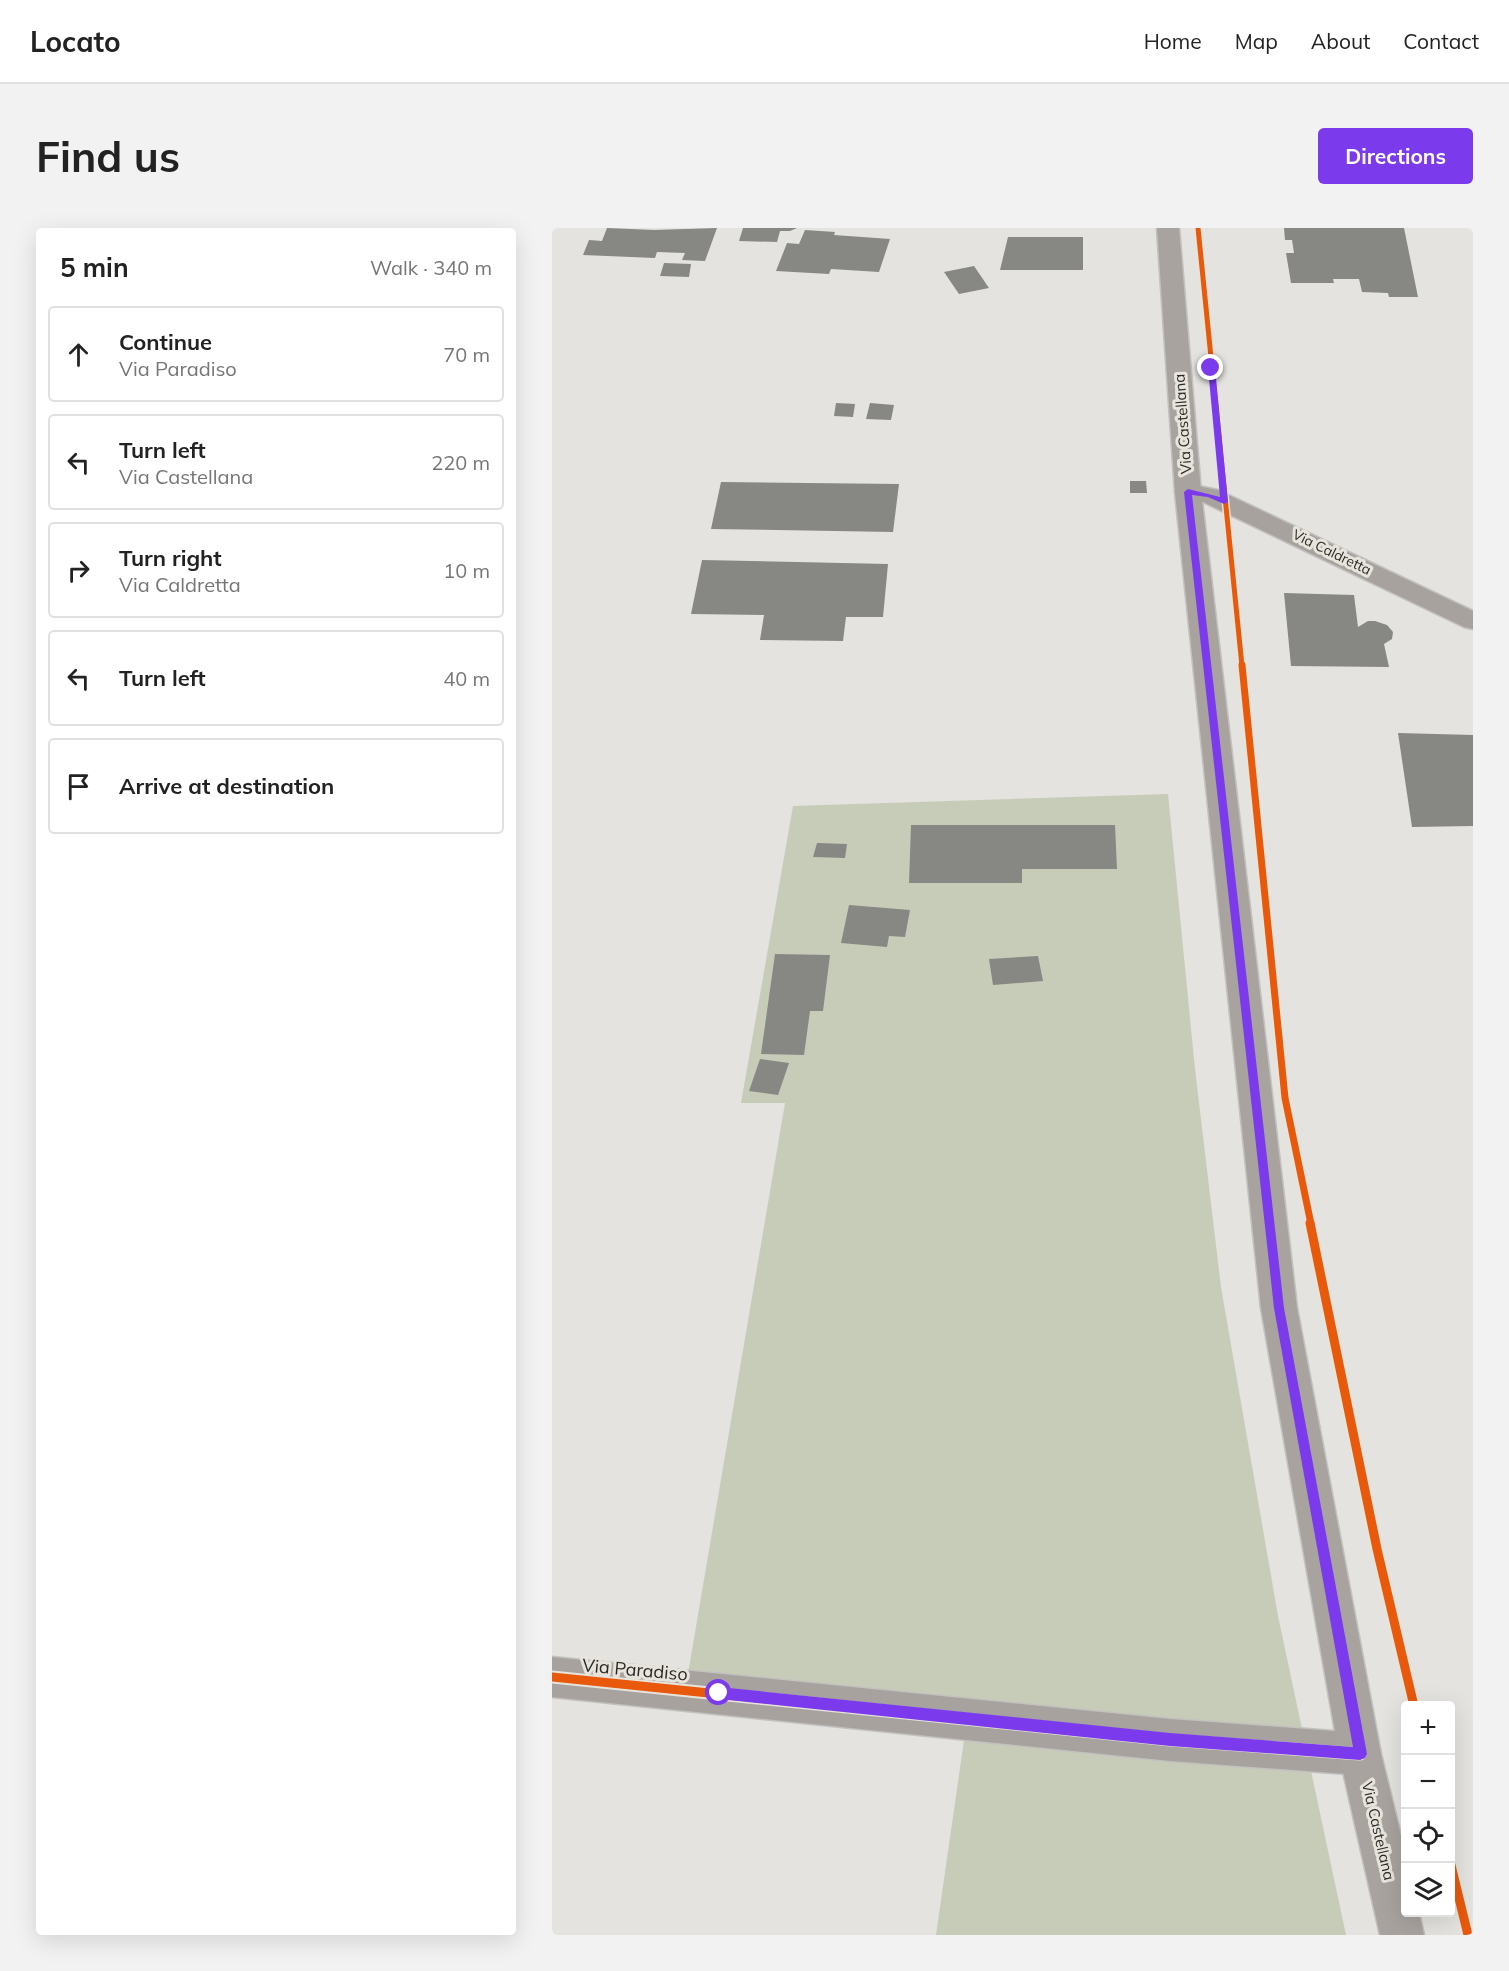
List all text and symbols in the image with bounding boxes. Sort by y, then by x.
text: Locato [30,24,121,59]
text: Home [1144,28,1202,54]
text: Map [1235,28,1278,54]
text: About [1311,28,1370,54]
text: Contact [1403,28,1479,54]
button: Directions [1318,128,1473,184]
text: Find us [36,130,180,183]
text: 5 min [60,251,129,284]
text: Walk · 340 m [370,255,492,280]
text: Continue [119,328,212,356]
icon: ahead [62,338,95,371]
text: 70 m [443,342,490,367]
route end [1197,354,1223,380]
text: Via Paradiso [119,356,237,381]
street label: Via Castellana [1170,373,1195,475]
text: Turn left [119,436,206,464]
icon: left [62,446,95,479]
text: 220 m [431,450,490,475]
text: Via Castellana [119,464,253,489]
street label: Via Caldretta [1290,525,1374,579]
text: Turn right [119,544,222,572]
icon: right [62,554,95,587]
text: 10 m [443,558,490,583]
text: Via Caldretta [119,572,241,597]
icon: left [62,662,95,695]
text: Turn left [119,664,206,692]
text: 40 m [443,666,490,691]
icon: arrive [62,770,95,803]
text: Arrive at destination [119,772,334,800]
street label: Via Paradiso [581,1653,689,1686]
route start [705,1679,731,1705]
map controls [1401,1701,1455,1917]
button: + [1401,1701,1455,1755]
button: − [1401,1755,1455,1809]
street label: Via Castellana [1358,1780,1399,1882]
button: locate [1401,1809,1455,1863]
button: layers [1401,1863,1455,1917]

